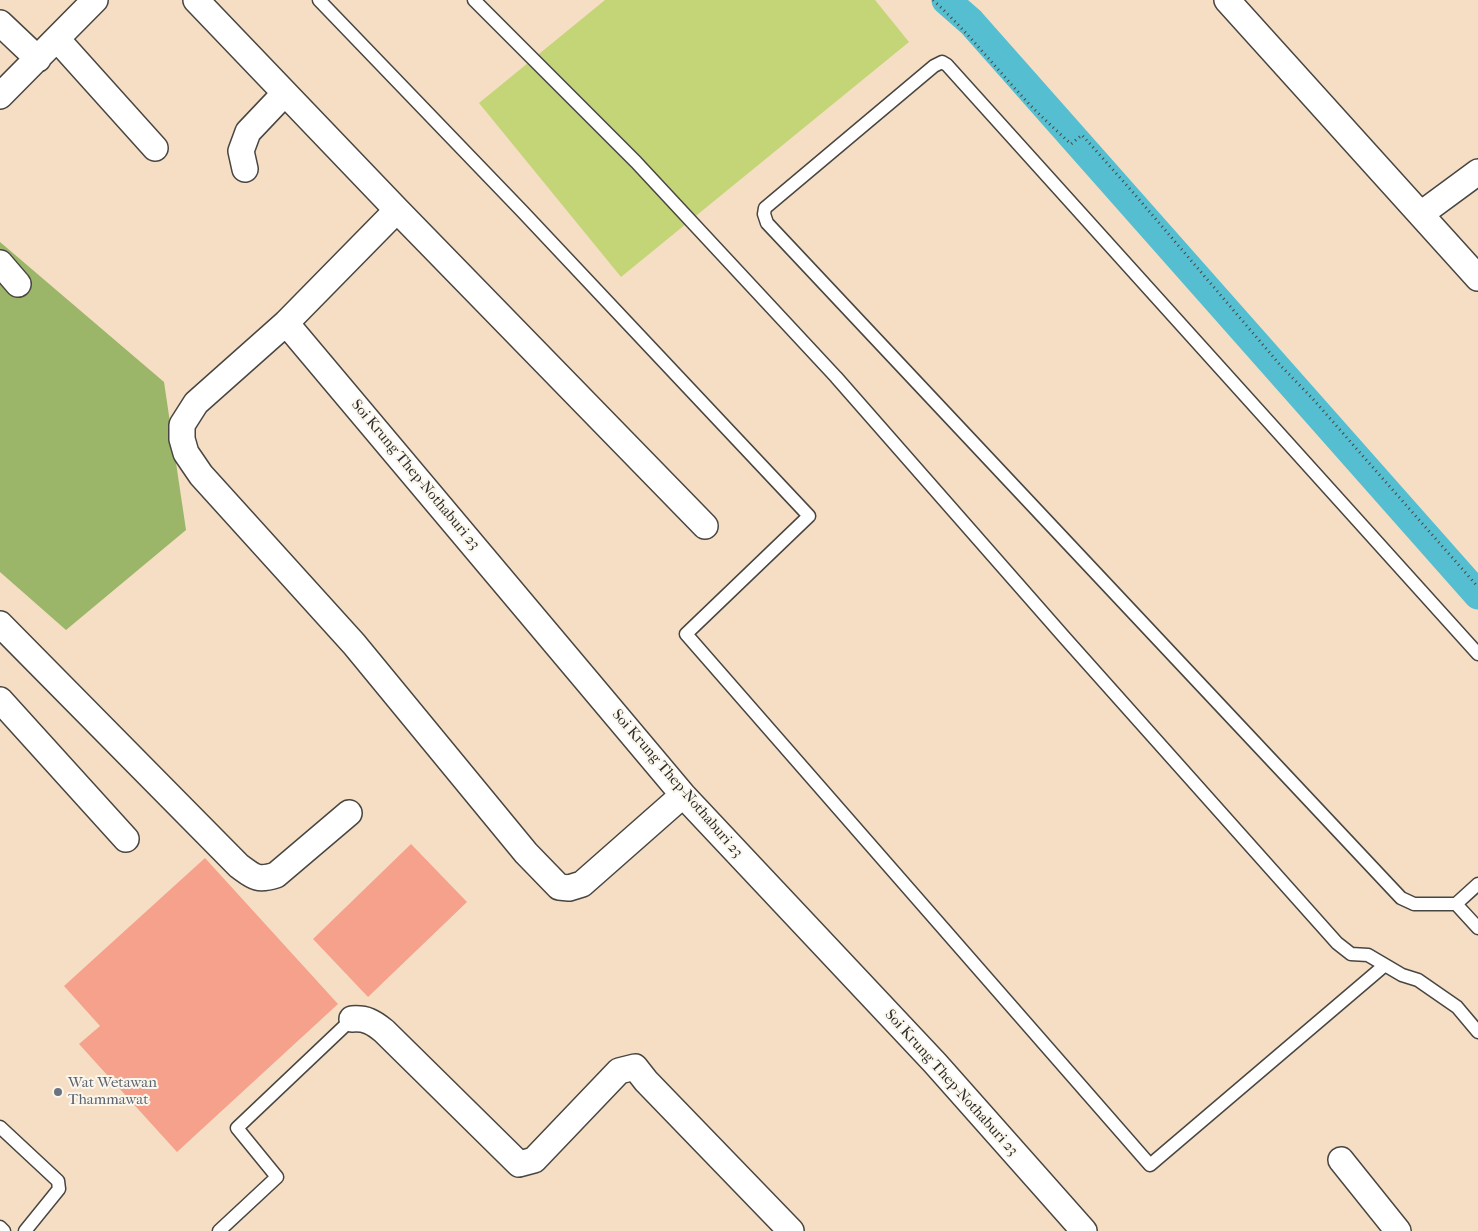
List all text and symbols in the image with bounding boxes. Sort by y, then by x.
street label: Soi Krung Thep-Nothaburi 23 [347,396,483,554]
street label: Soi Krung Thep-Nothaburi 23 [608,706,746,862]
street label: Soi Krung Thep-Nothaburi 23 [881,1006,1021,1160]
place label: Wat Wetawan Thammawat [68,1074,157,1109]
marker: Wat Wetawan Thammawat [52,1086,64,1098]

